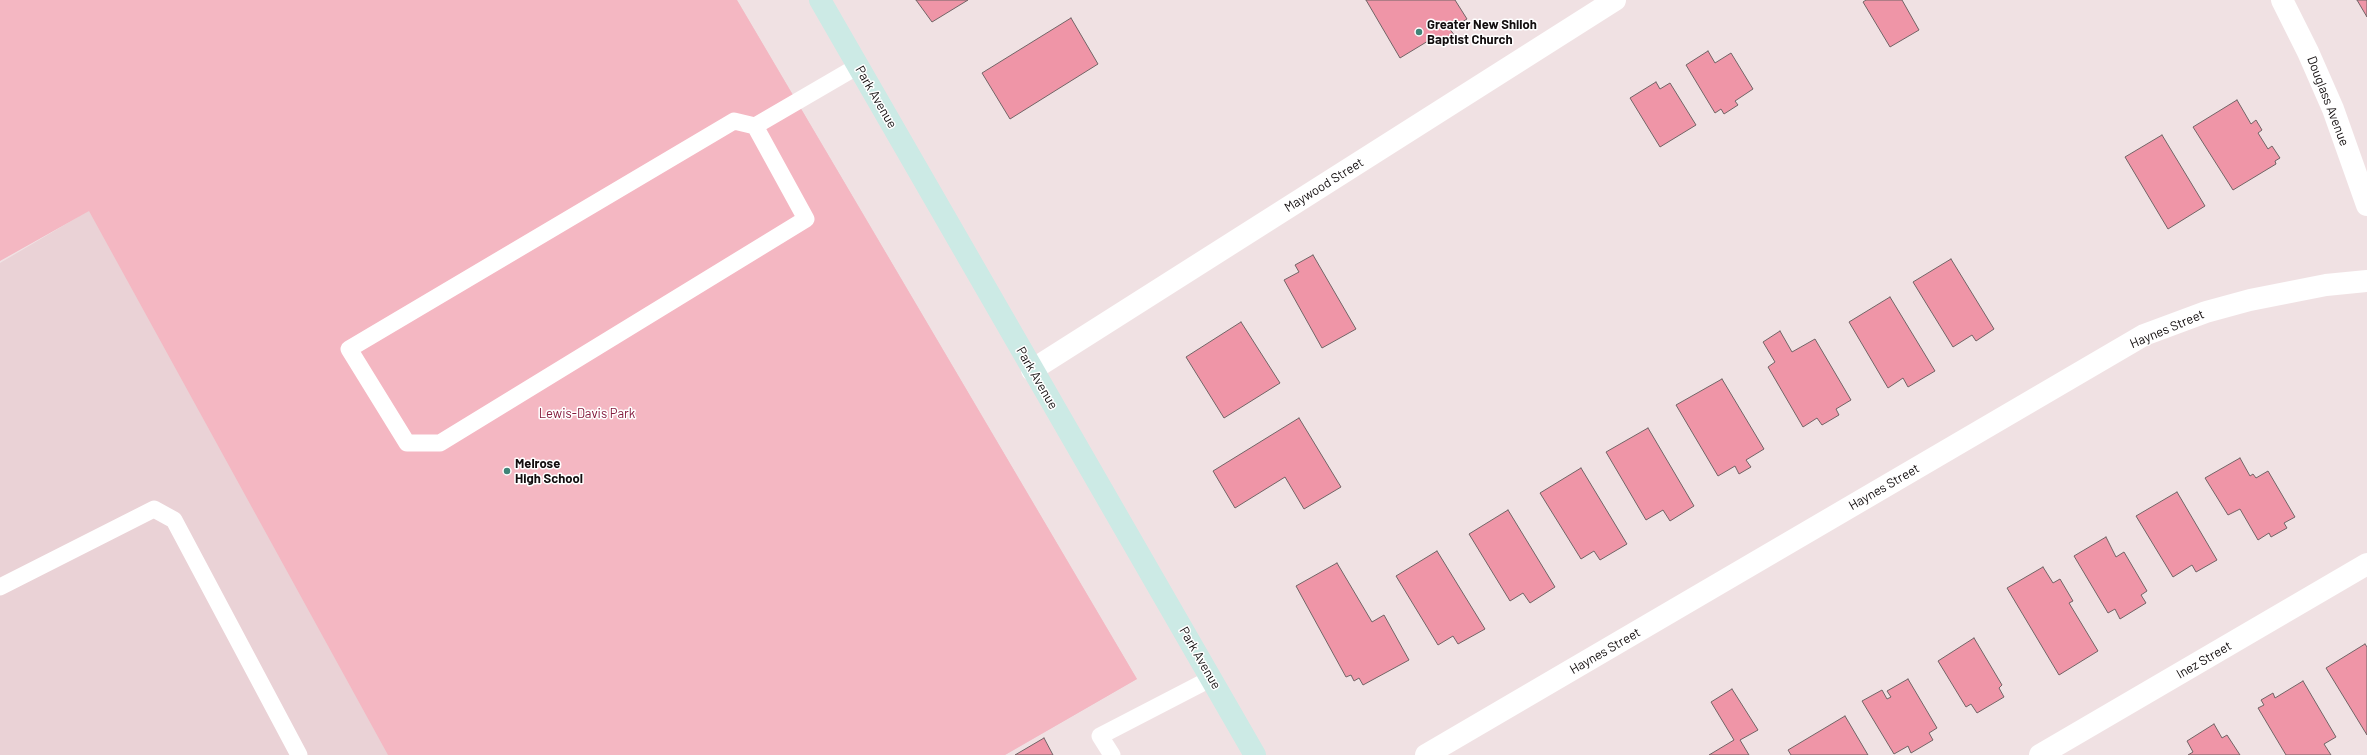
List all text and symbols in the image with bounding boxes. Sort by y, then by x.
place label: Greater New Shiloh Baptist Church [1427,17,1537,48]
marker: Greater New Shiloh Baptist Church [1414,27,1424,37]
street label: Douglass Avenue [2304,54,2352,148]
street label: Park Avenue [852,63,900,131]
street label: Maywood Street [1282,154,1366,216]
street label: Haynes Street [2128,306,2206,352]
street label: Park Avenue [1013,344,1061,412]
park label: Lewis-Davis Park [539,406,635,422]
place label: Melrose High School [515,456,583,487]
street label: Haynes Street [1846,460,1922,514]
marker: Melrose High School [502,466,512,476]
street label: Park Avenue [1176,624,1224,692]
street label: Haynes Street [1567,624,1643,678]
street label: Inez Street [2174,638,2234,682]

